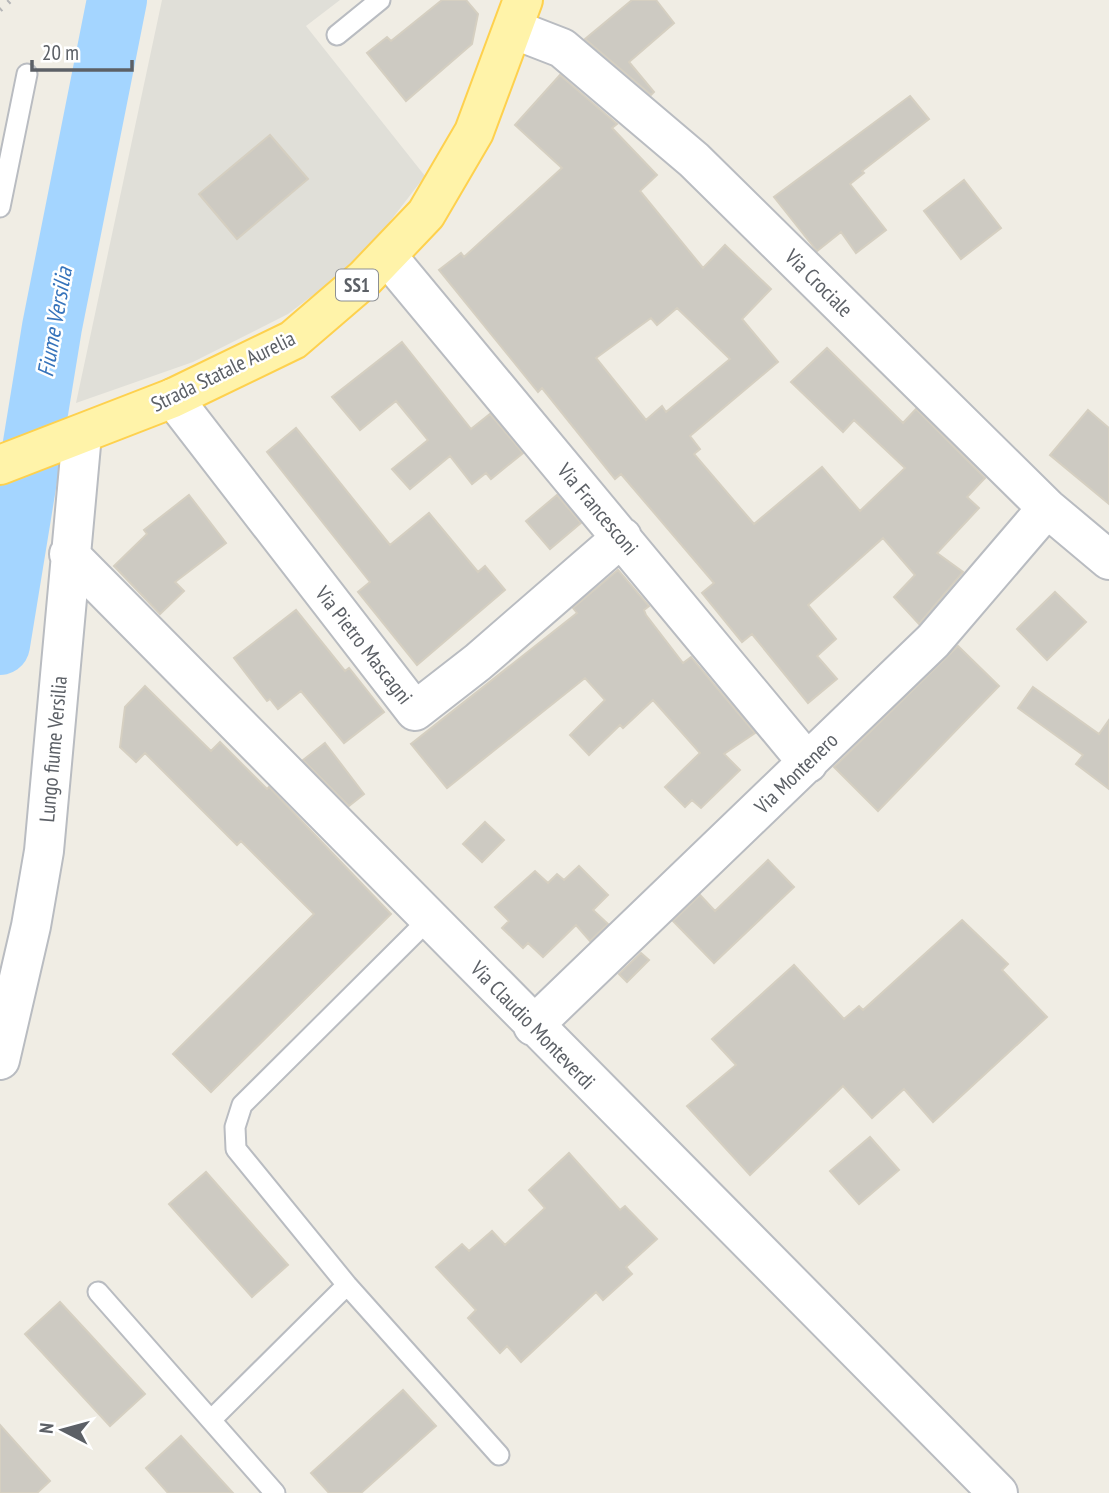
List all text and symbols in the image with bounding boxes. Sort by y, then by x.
scale bar [32,28,131,72]
text: 20 m [42,39,79,66]
street label: Via Crociale [779,243,859,323]
water label: Fiume Versilia [30,263,78,379]
road number: SS1 [336,270,378,300]
street label: Strada Statale Aurelia [147,324,299,418]
street label: Via Francesconi [551,457,644,561]
street label: Via Pietro Mascagni [309,580,419,709]
street label: Lungo fiume Versilia [33,675,73,823]
street label: Via Montenero [748,727,843,820]
street label: Via Claudio Monteverdi [464,954,601,1095]
north arrow [28,1395,98,1465]
text: N [34,1422,59,1435]

